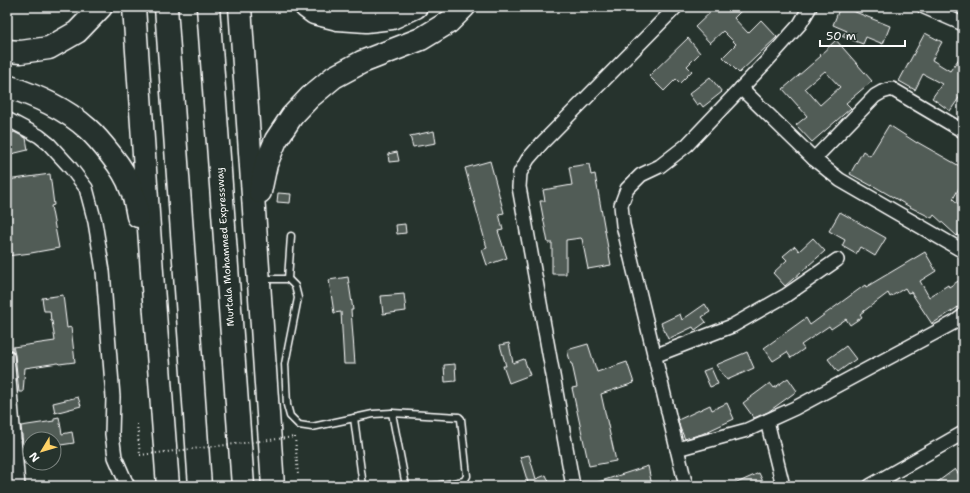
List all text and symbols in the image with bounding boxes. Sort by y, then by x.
scale bar [820,22,905,48]
text: 50 m [826,28,856,44]
street label: Murtala Mohammed Expressway [213,167,237,327]
north arrow [22,431,62,471]
text: N [26,449,43,465]

